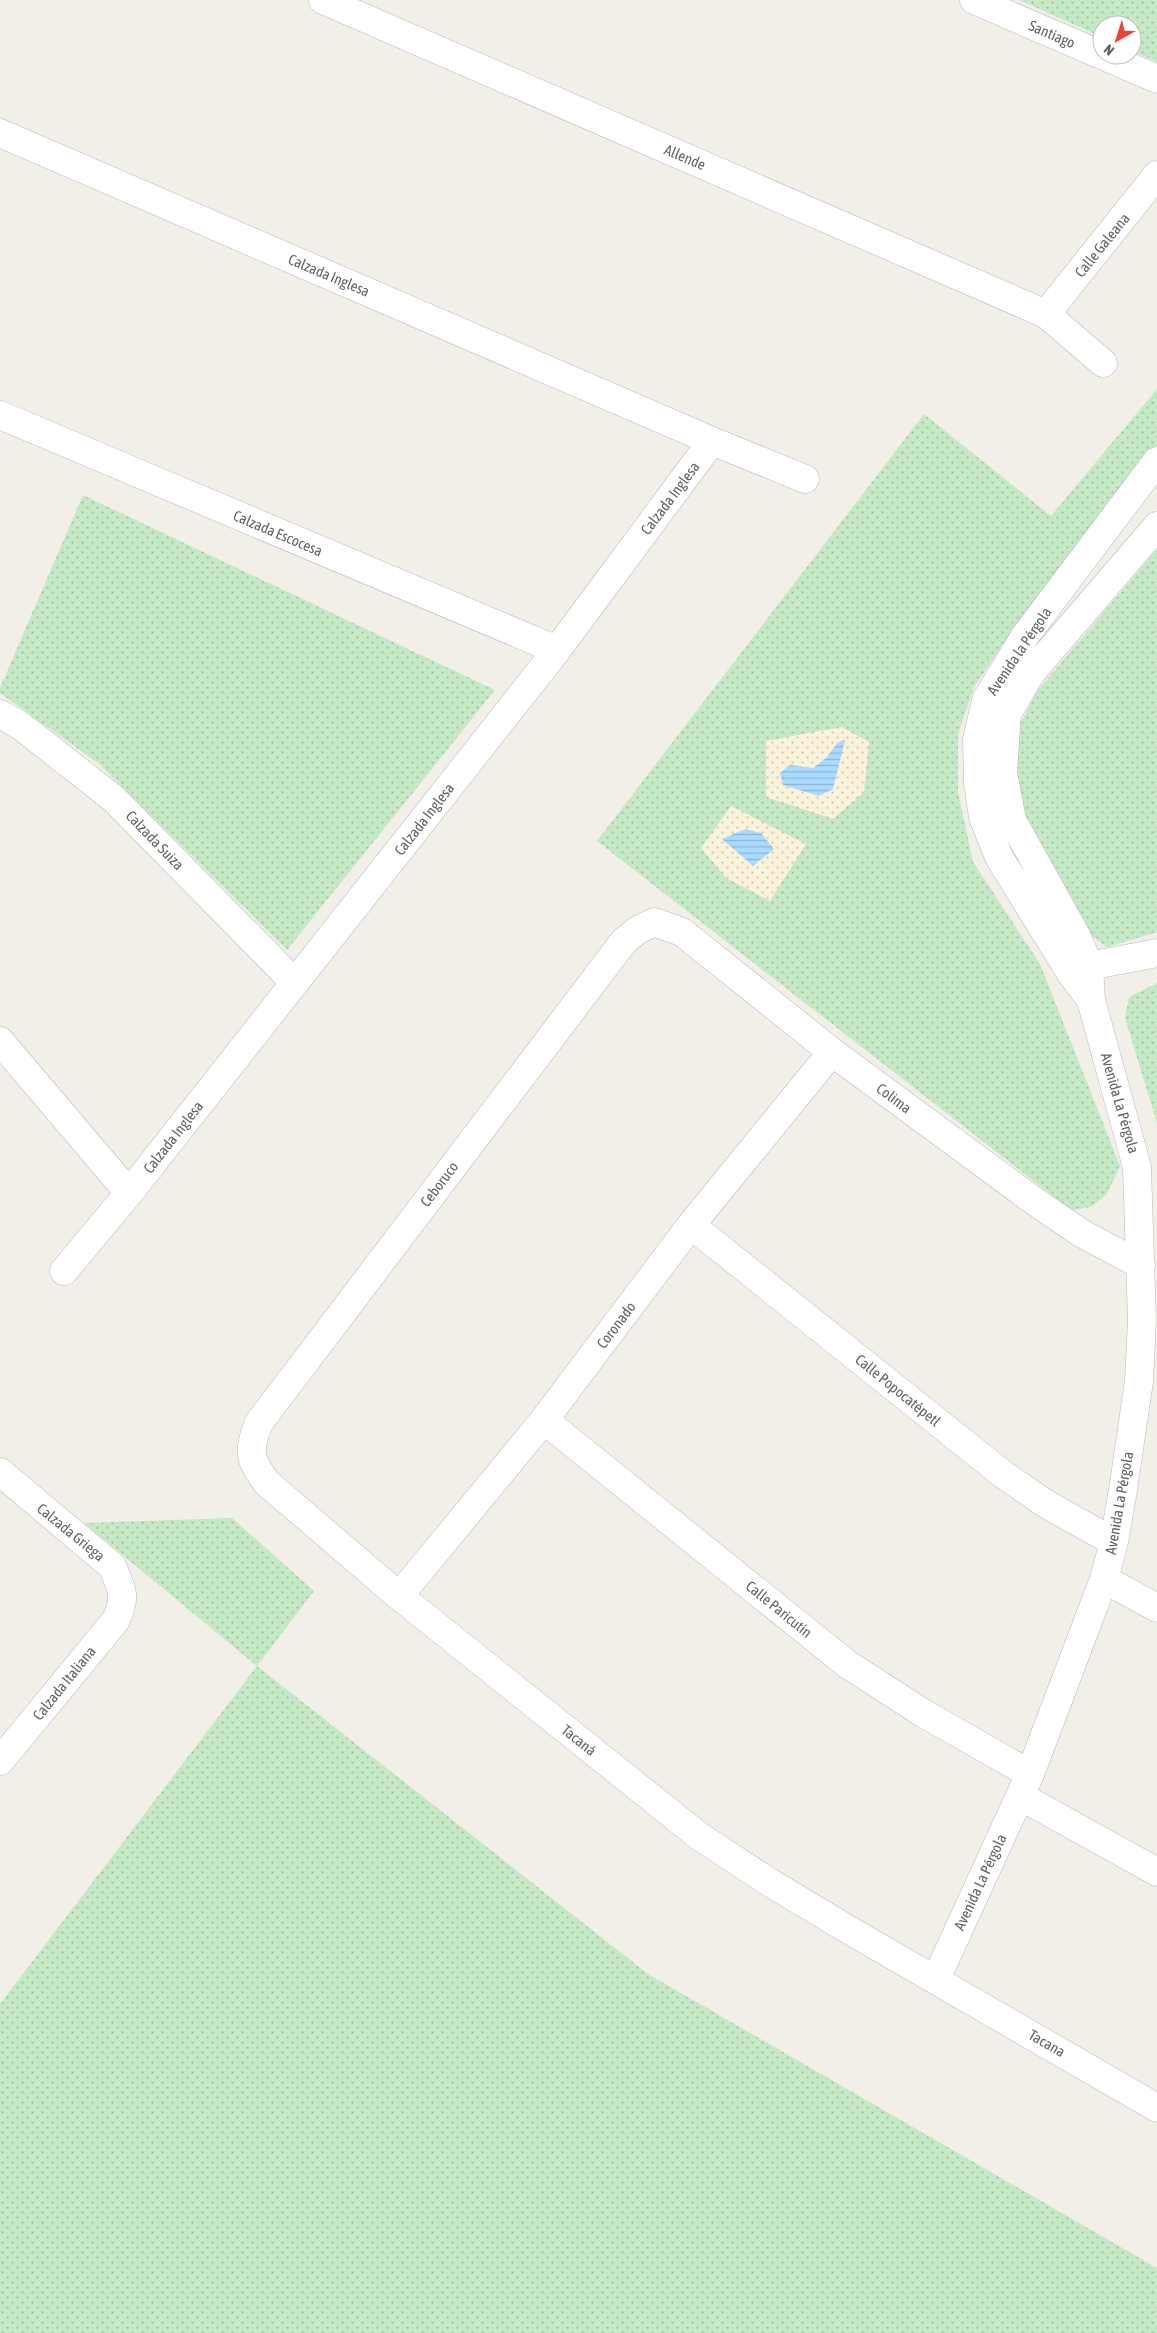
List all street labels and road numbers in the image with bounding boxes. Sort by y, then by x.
street label: Santiago [1026,17,1078,51]
street label: Allende [662,141,708,173]
street label: Calle Galeana [1071,210,1133,280]
street label: Calzada Inglesa [286,250,372,300]
street label: Calzada Inglesa [637,458,703,538]
street label: Calzada Escocesa [231,507,325,559]
street label: Avenida la Pérgola [983,604,1055,698]
street label: Calzada Inglesa [391,780,457,858]
street label: Calzada Suiza [123,807,187,873]
street label: Avenida La Pérgola [1097,1051,1143,1155]
street label: Colima [873,1079,915,1117]
street label: Calzada Inglesa [140,1098,206,1176]
street label: Ceboruco [417,1158,461,1210]
street label: Coronado [593,1298,639,1352]
street label: Calle Popocatépetl [852,1351,944,1430]
street label: Avenida La Pérgola [1102,1450,1136,1556]
street label: Calzada Griega [34,1500,108,1564]
street label: Calle Paricutín [743,1577,815,1641]
street label: Calzada Italiana [29,1643,99,1723]
street label: Tacaná [558,1721,600,1759]
street label: Avenida La Pérgola [950,1831,1010,1933]
street label: Tacana [1026,2026,1068,2060]

